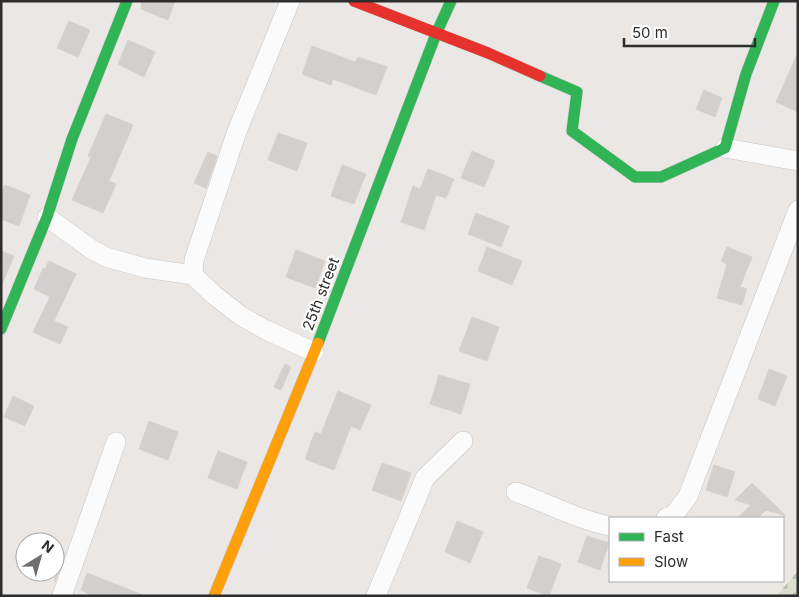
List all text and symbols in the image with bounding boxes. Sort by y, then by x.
scale bar [624,15,755,47]
text: 50 m [632,23,668,42]
street label: 25th street [298,254,343,333]
legend [609,517,784,582]
text: Fast [654,527,684,546]
north arrow [15,532,65,582]
text: N [39,536,58,556]
text: Slow [654,552,688,571]

